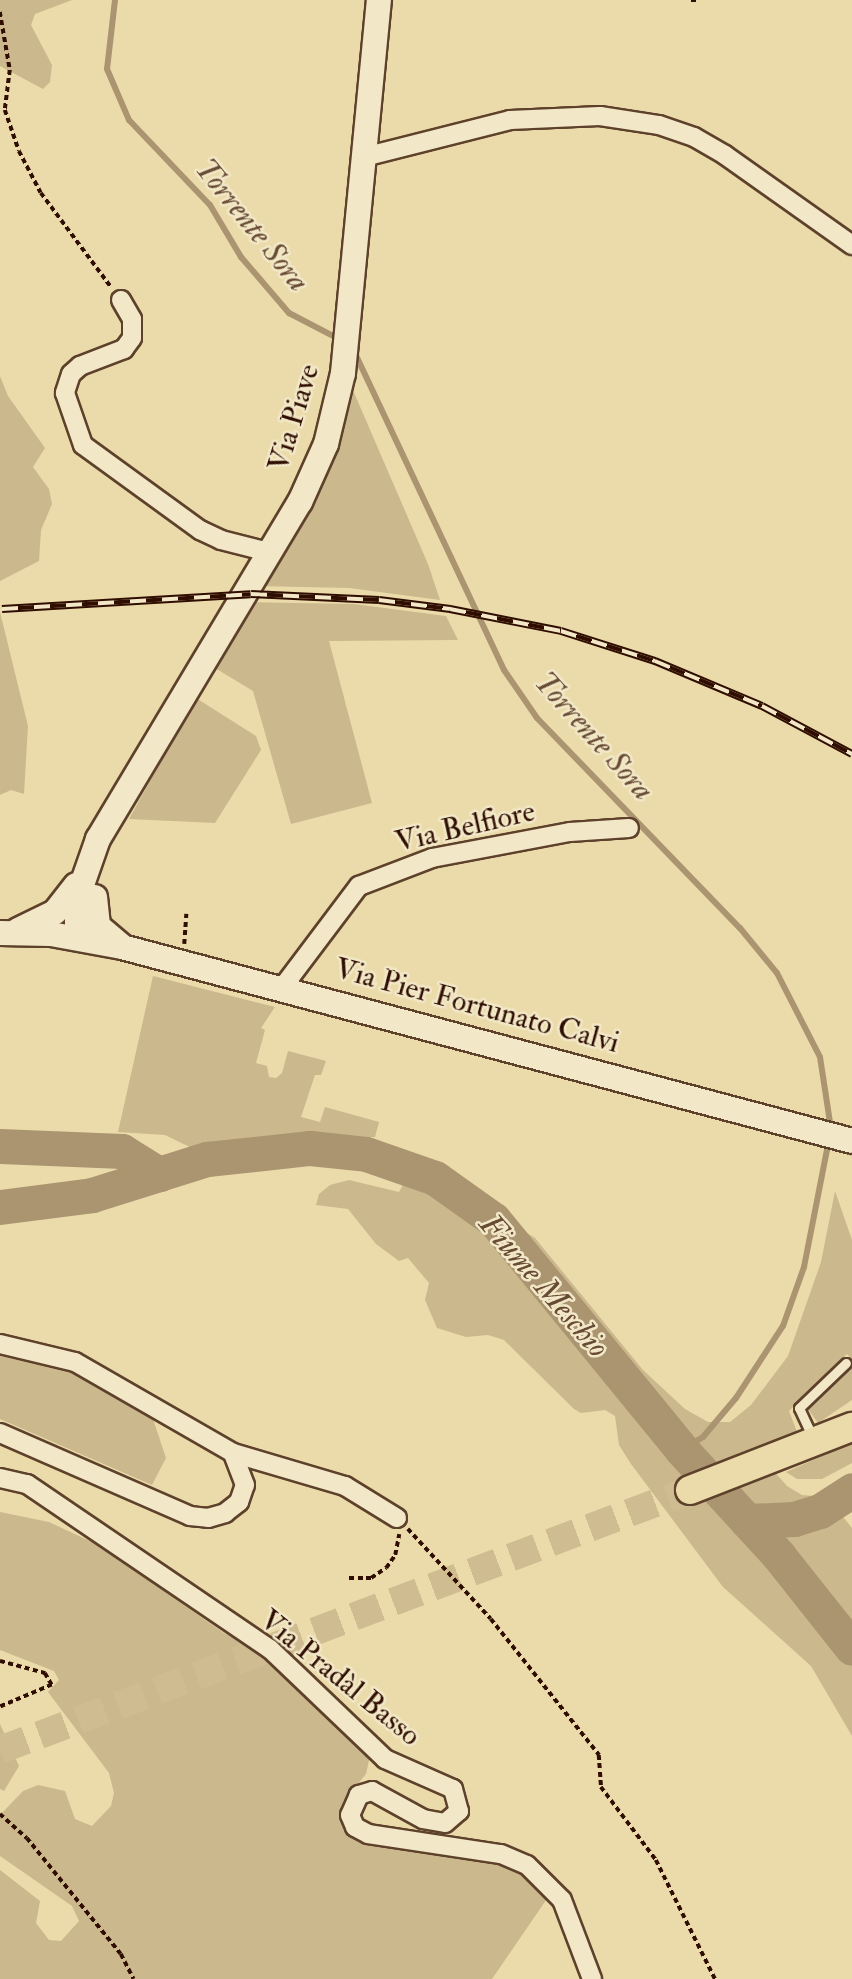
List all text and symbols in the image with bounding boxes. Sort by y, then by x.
water label: Torrente Sora [186,150,318,300]
street label: Via Piave [261,360,327,476]
water label: Torrente Sora [526,663,662,809]
street label: Via Belfiore [392,793,538,861]
street label: Via Pier Fortunato Calvi [331,951,623,1061]
water label: Fiume Meschio [471,1206,617,1366]
street label: Via Pradàl Basso [252,1602,428,1754]

